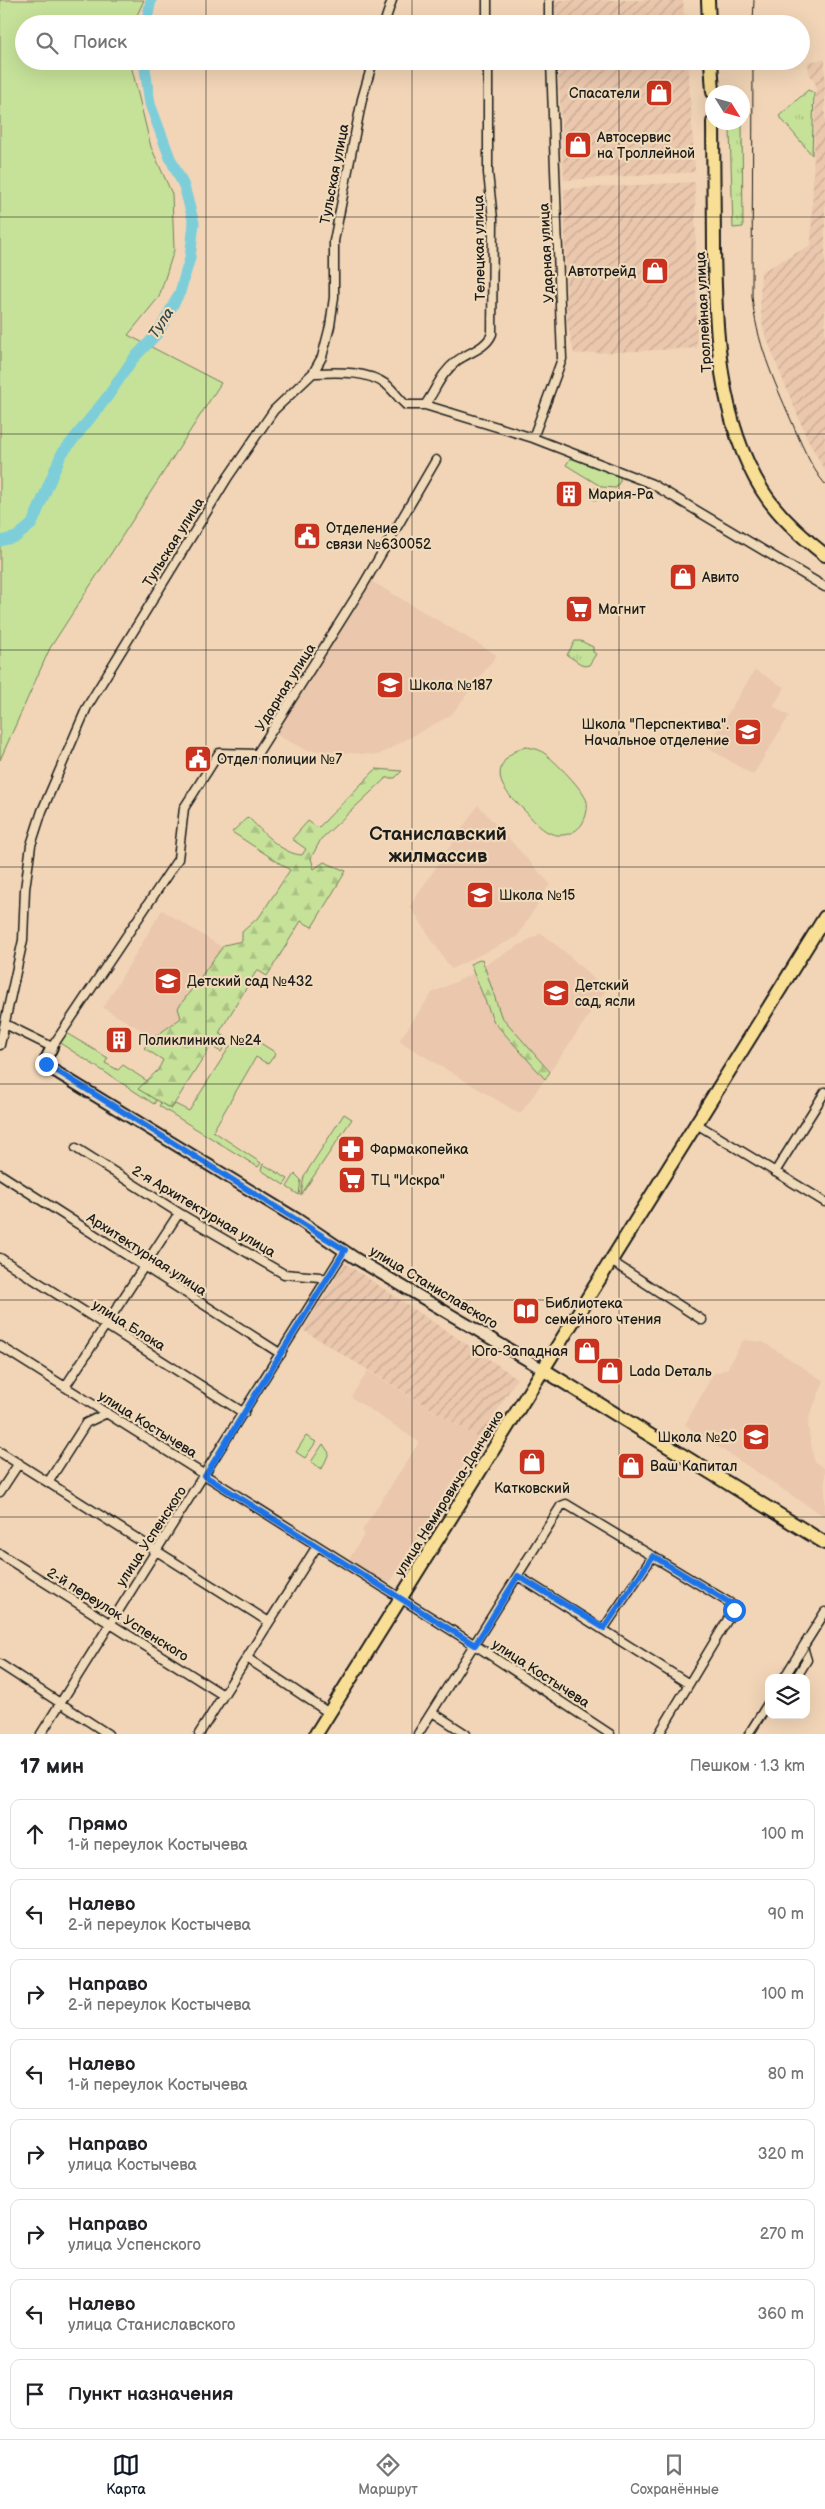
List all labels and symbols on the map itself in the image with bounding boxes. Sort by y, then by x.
shop icon: Спасатели [644,78,674,108]
place label: Спасатели [569,85,640,102]
north arrow [705,85,750,130]
street label: Тульская улица [316,122,353,226]
place label: Автосервис на Троллейной [596,129,695,162]
shop icon: Автосервис на Троллейной [563,130,593,160]
street label: Телецкая улица [470,194,489,301]
street label: Ударная улица [535,202,558,304]
street label: Троллейная улица [692,250,715,373]
shop icon: Автотрейд [640,256,670,286]
place label: Автотрейд [567,263,636,280]
water label: Тула [144,304,178,342]
building icon: Мария-Ра [554,479,584,509]
place label: Мария-Ра [588,486,654,503]
street label: Тульская улица [139,494,208,590]
place label: Отделение связи №630052 [326,520,432,553]
public building icon: Отделение связи №630052 [292,521,322,551]
shop icon: Авито [668,562,698,592]
place label: Авито [701,569,739,586]
supermarket icon: Магнит [564,594,594,624]
place label: Магнит [598,601,646,618]
street label: Ударная улица [252,640,320,734]
school or university icon: Школа №187 [375,670,405,700]
place label: Школа №187 [409,677,493,694]
place label: Школа "Перспектива". Начальное отделение [582,716,729,749]
school or university icon: Школа "Перспектива". Начальное отделение [733,717,763,747]
public building icon: Отдел полиции №7 [183,744,213,774]
place label: Отдел полиции №7 [217,751,342,768]
district label: Станиславский жилмассив [369,823,507,868]
school or university icon: Школа №15 [465,880,495,910]
place label: Школа №15 [499,887,575,904]
school or university icon: Детский сад №432 [153,966,183,996]
place label: Детский сад №432 [187,973,313,990]
place label: Детский сад, ясли [575,977,635,1010]
school or university icon: Детский сад, ясли [541,978,571,1008]
building icon: Поликлиника №24 [104,1025,134,1055]
place label: Поликлиника №24 [138,1032,262,1049]
route end [35,1053,58,1076]
pharmacy icon: Фармакопейка [336,1134,366,1164]
place label: Фармакопейка [370,1141,469,1158]
street label: 2-я Архитектурная улица [129,1161,279,1261]
supermarket icon: ТЦ "Искра" [337,1165,367,1195]
place label: ТЦ "Искра" [371,1172,445,1189]
street label: Архитектурная улица [84,1209,210,1299]
street label: улица Станиславского [367,1242,501,1332]
place label: Библиотека семейного чтения [545,1295,661,1328]
street label: улица Блока [89,1296,169,1355]
library icon: Библиотека семейного чтения [511,1296,541,1326]
shop icon: Юго-Западная [572,1336,602,1366]
place label: Юго-Западная [471,1343,568,1360]
shop icon: Lada Dеталь [595,1356,625,1386]
place label: Lada Dеталь [629,1363,712,1380]
street label: улица Костычева [95,1387,201,1462]
street label: улица Немировича-Данченко [391,1407,508,1579]
school or university icon: Школа №20 [741,1422,771,1452]
place label: Школа №20 [658,1429,737,1446]
shop icon: Катковский [517,1447,547,1477]
shop icon: Ваш Капитал [616,1451,646,1481]
place label: Ваш Капитал [650,1458,737,1475]
place label: Катковский [494,1480,570,1497]
street label: улица Успенского [113,1483,190,1590]
street label: 2-й переулок Успенского [44,1564,192,1665]
route start [723,1599,746,1622]
street label: улица Костычева [489,1636,593,1712]

